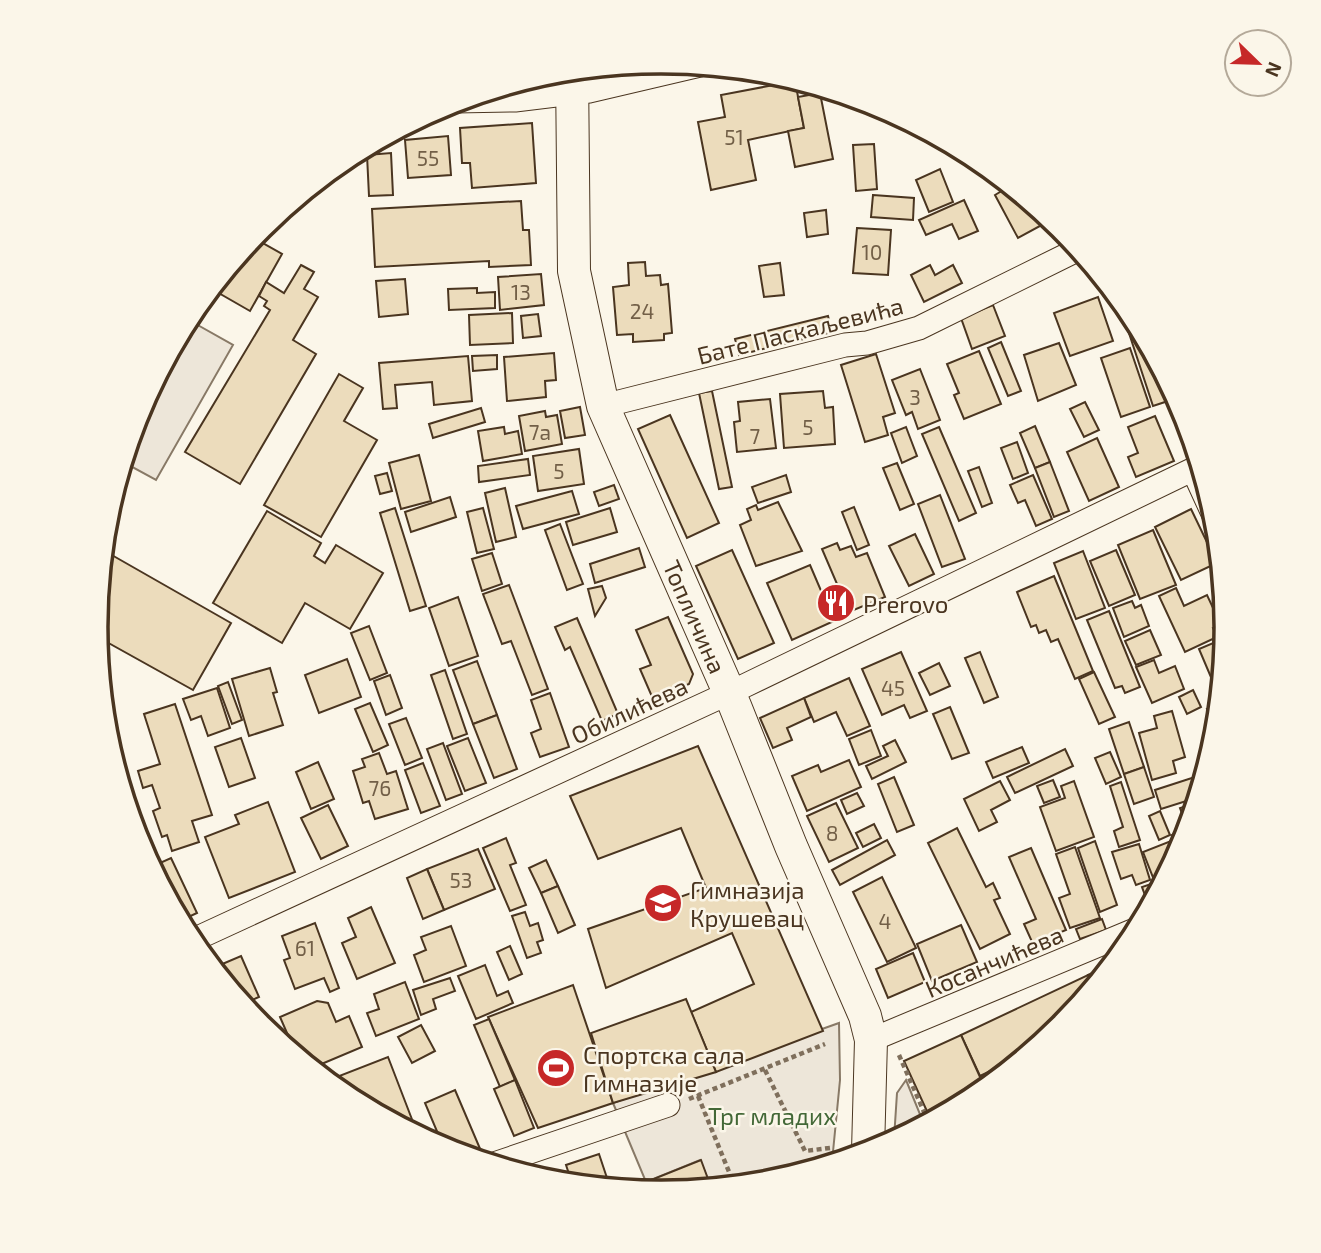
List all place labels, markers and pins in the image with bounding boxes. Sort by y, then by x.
restaurant icon: Prerovo [815,582,857,624]
place label: Prerovo [863,589,948,618]
place label: Гимназија Крушевац [690,875,805,933]
school or university icon: Гимназија Крушевац [642,882,684,924]
place label: Спортска сала Гимназије [583,1040,745,1097]
sports icon: Спортска сала Гимназије [535,1047,577,1089]

